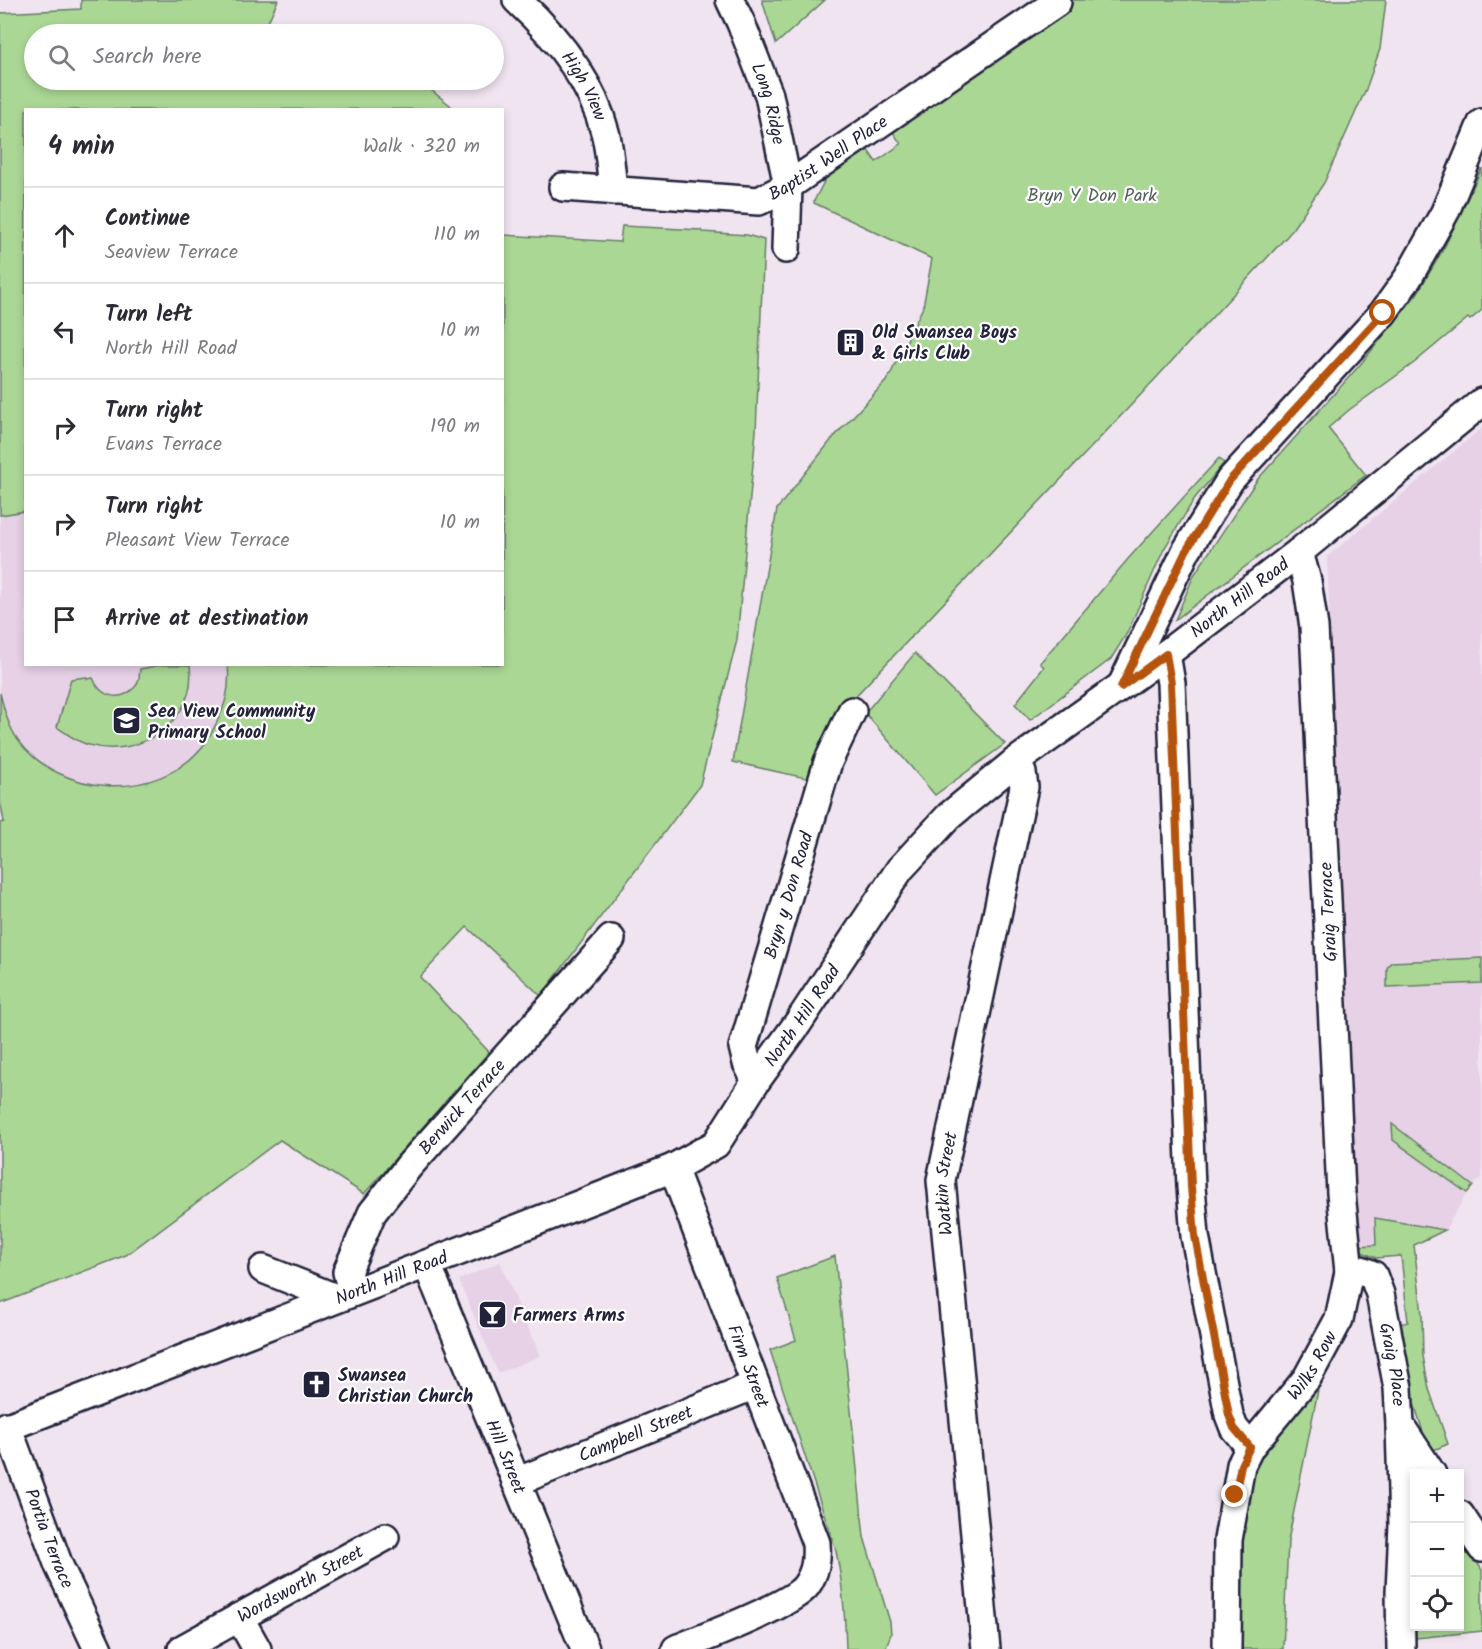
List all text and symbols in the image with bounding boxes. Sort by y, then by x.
search box [24,24,504,90]
text: Search here [93,40,201,75]
icon: search [45,41,78,74]
street label: High View [553,45,614,126]
street label: Long Ridge [742,59,792,147]
street label: Baptist Well Place [764,109,895,210]
text: 4 min [48,126,115,168]
text: Walk · 320 m [363,131,480,163]
park label: Bryn Y Don Park [1027,182,1157,211]
text: Continue [105,202,190,237]
icon: ahead [48,219,81,252]
text: 110 m [434,219,480,251]
text: Seaview Terrace [105,237,238,269]
text: Turn left [105,298,192,333]
route start [1369,299,1395,325]
icon: left [48,315,81,348]
text: 10 m [440,315,480,347]
place label: Old Swansea Boys & Girls Club [872,319,1018,369]
building icon: Old Swansea Boys & Girls Club [835,326,867,358]
text: North Hill Road [105,333,237,365]
text: Turn right [105,394,203,429]
icon: right [48,411,81,444]
text: 190 m [430,411,480,443]
text: Evans Terrace [105,429,222,461]
text: Turn right [105,490,203,525]
icon: right [48,507,81,540]
text: 10 m [440,507,480,539]
text: Pleasant View Terrace [105,525,290,557]
street label: North Hill Road [1184,551,1297,647]
text: Arrive at destination [105,602,308,637]
icon: arrive [48,603,81,636]
place label: Sea View Community Primary School [148,698,316,748]
school or university icon: Sea View Community Primary School [111,705,143,737]
street label: Bryn y Don Road [757,828,823,963]
street label: Graig Terrace [1312,861,1347,962]
street label: North Hill Road [758,959,849,1074]
street label: Berwick Terrace [412,1053,514,1162]
street label: Watkin Street [928,1128,967,1237]
street label: North Hill Road [331,1244,453,1314]
bar icon: Farmers Arms [476,1299,508,1331]
place label: Farmers Arms [513,1302,625,1331]
street label: Graig Place [1370,1320,1412,1407]
street label: Firm Street [718,1321,777,1413]
street label: Wilks Row [1281,1326,1346,1408]
place label: Swansea Christian Church [338,1362,473,1412]
church icon: Swansea Christian Church [301,1369,333,1401]
street label: Campbell Street [574,1398,699,1471]
street label: Hill Street [476,1415,533,1500]
map controls [1410,1469,1464,1631]
button: + [1410,1469,1464,1523]
route end [1221,1481,1247,1507]
street label: Portia Terrace [15,1485,81,1594]
button: − [1410,1523,1464,1577]
street label: Wordsworth Street [232,1538,370,1632]
button: locate [1410,1577,1464,1631]

